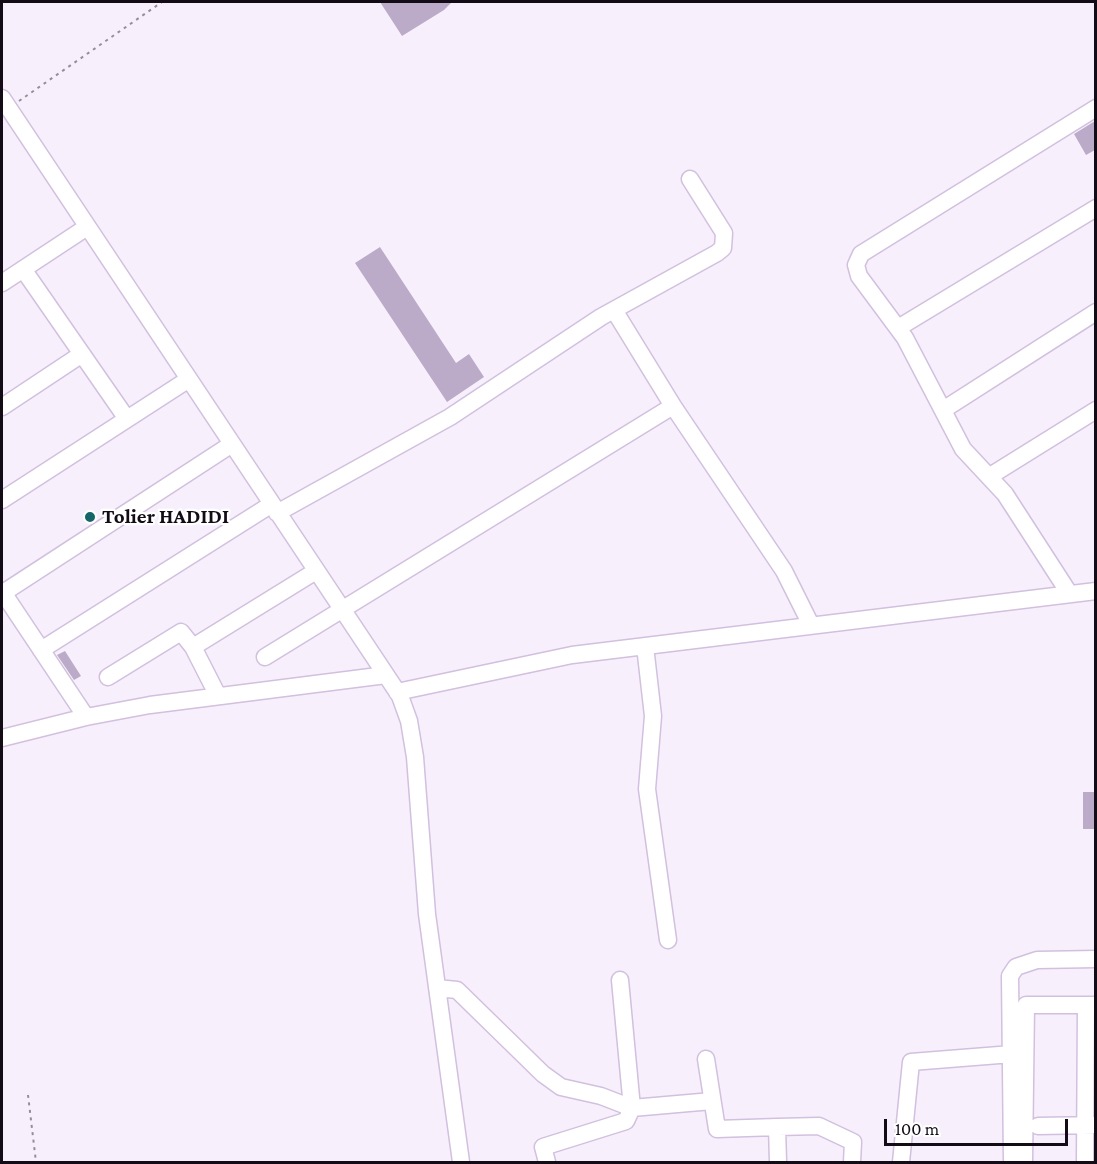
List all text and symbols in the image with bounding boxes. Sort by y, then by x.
place label: Tolier HADIDI [102,504,229,530]
marker: Tolier HADIDI [83,510,97,524]
scale bar [887,1107,1072,1145]
text: 100 m [895,1119,939,1139]

